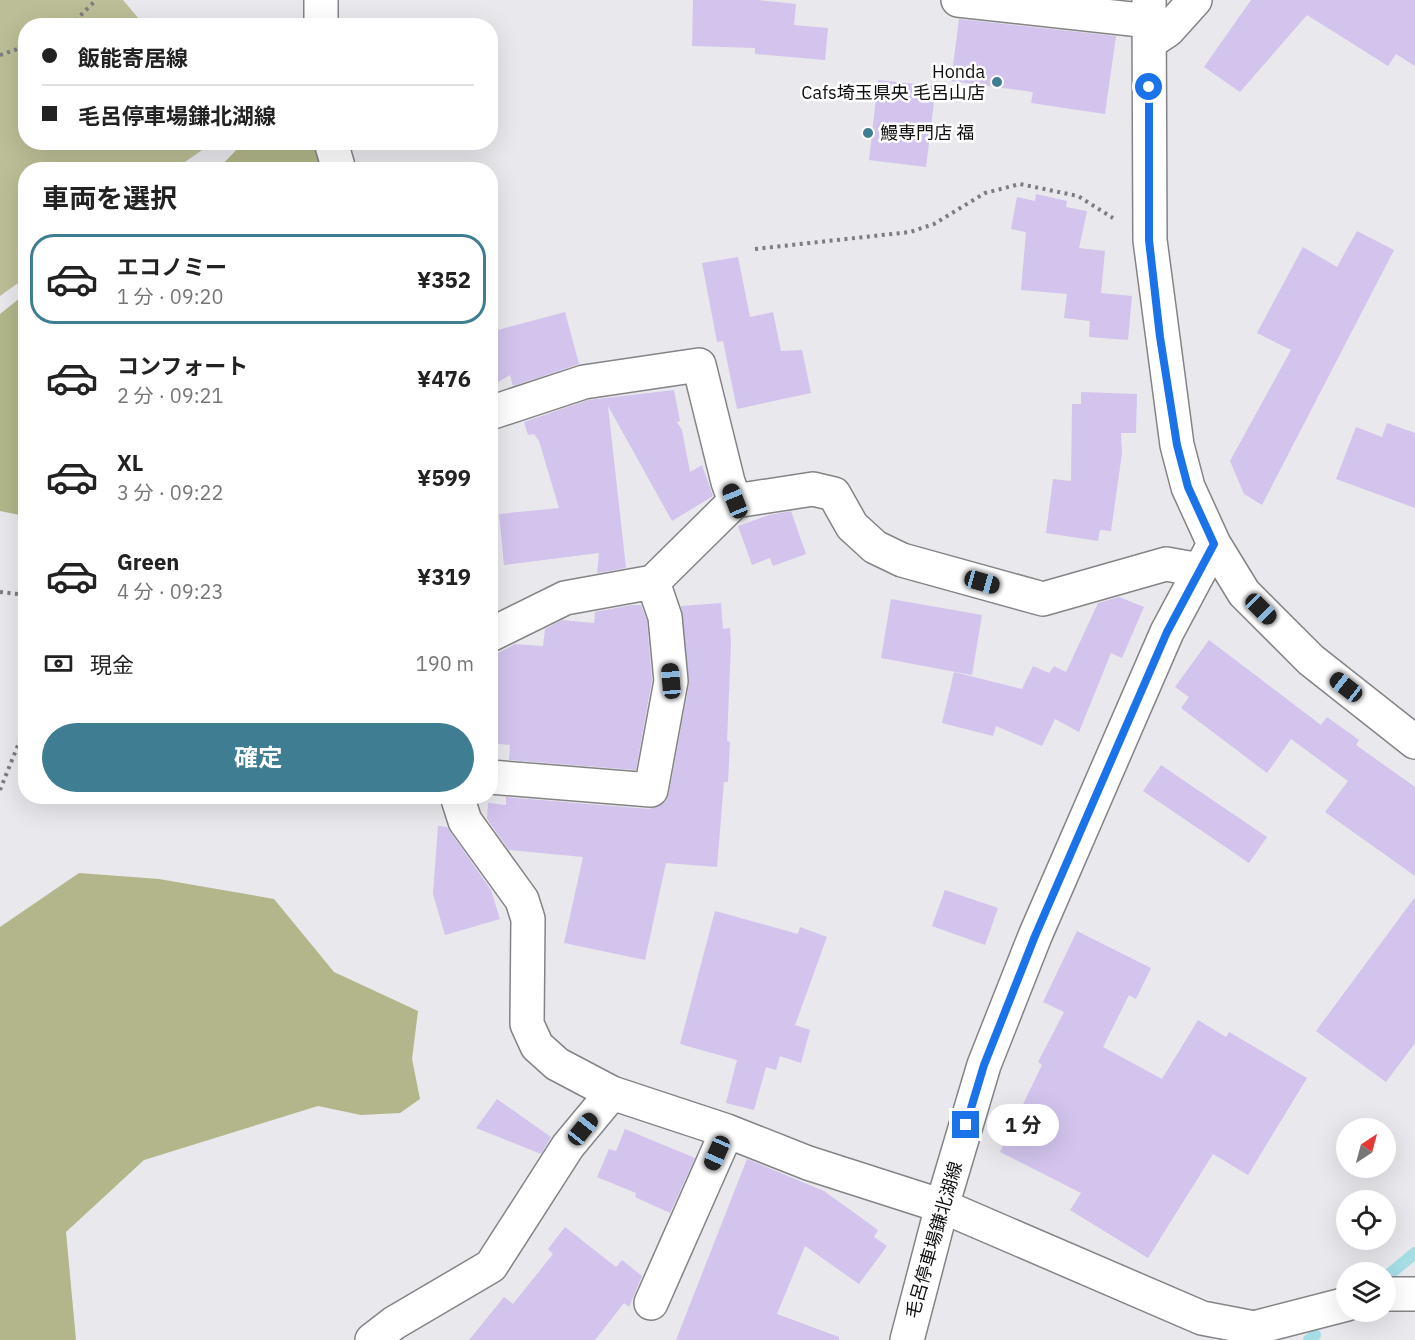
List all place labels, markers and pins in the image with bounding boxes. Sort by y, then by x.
place label: Honda Cafs埼玉県央 毛呂山店 [801,60,985,104]
marker: Honda Cafs埼玉県央 毛呂山店 [990,75,1004,89]
place label: 鰻専門店 福 [880,121,974,144]
marker: 鰻専門店 福 [861,126,875,140]

